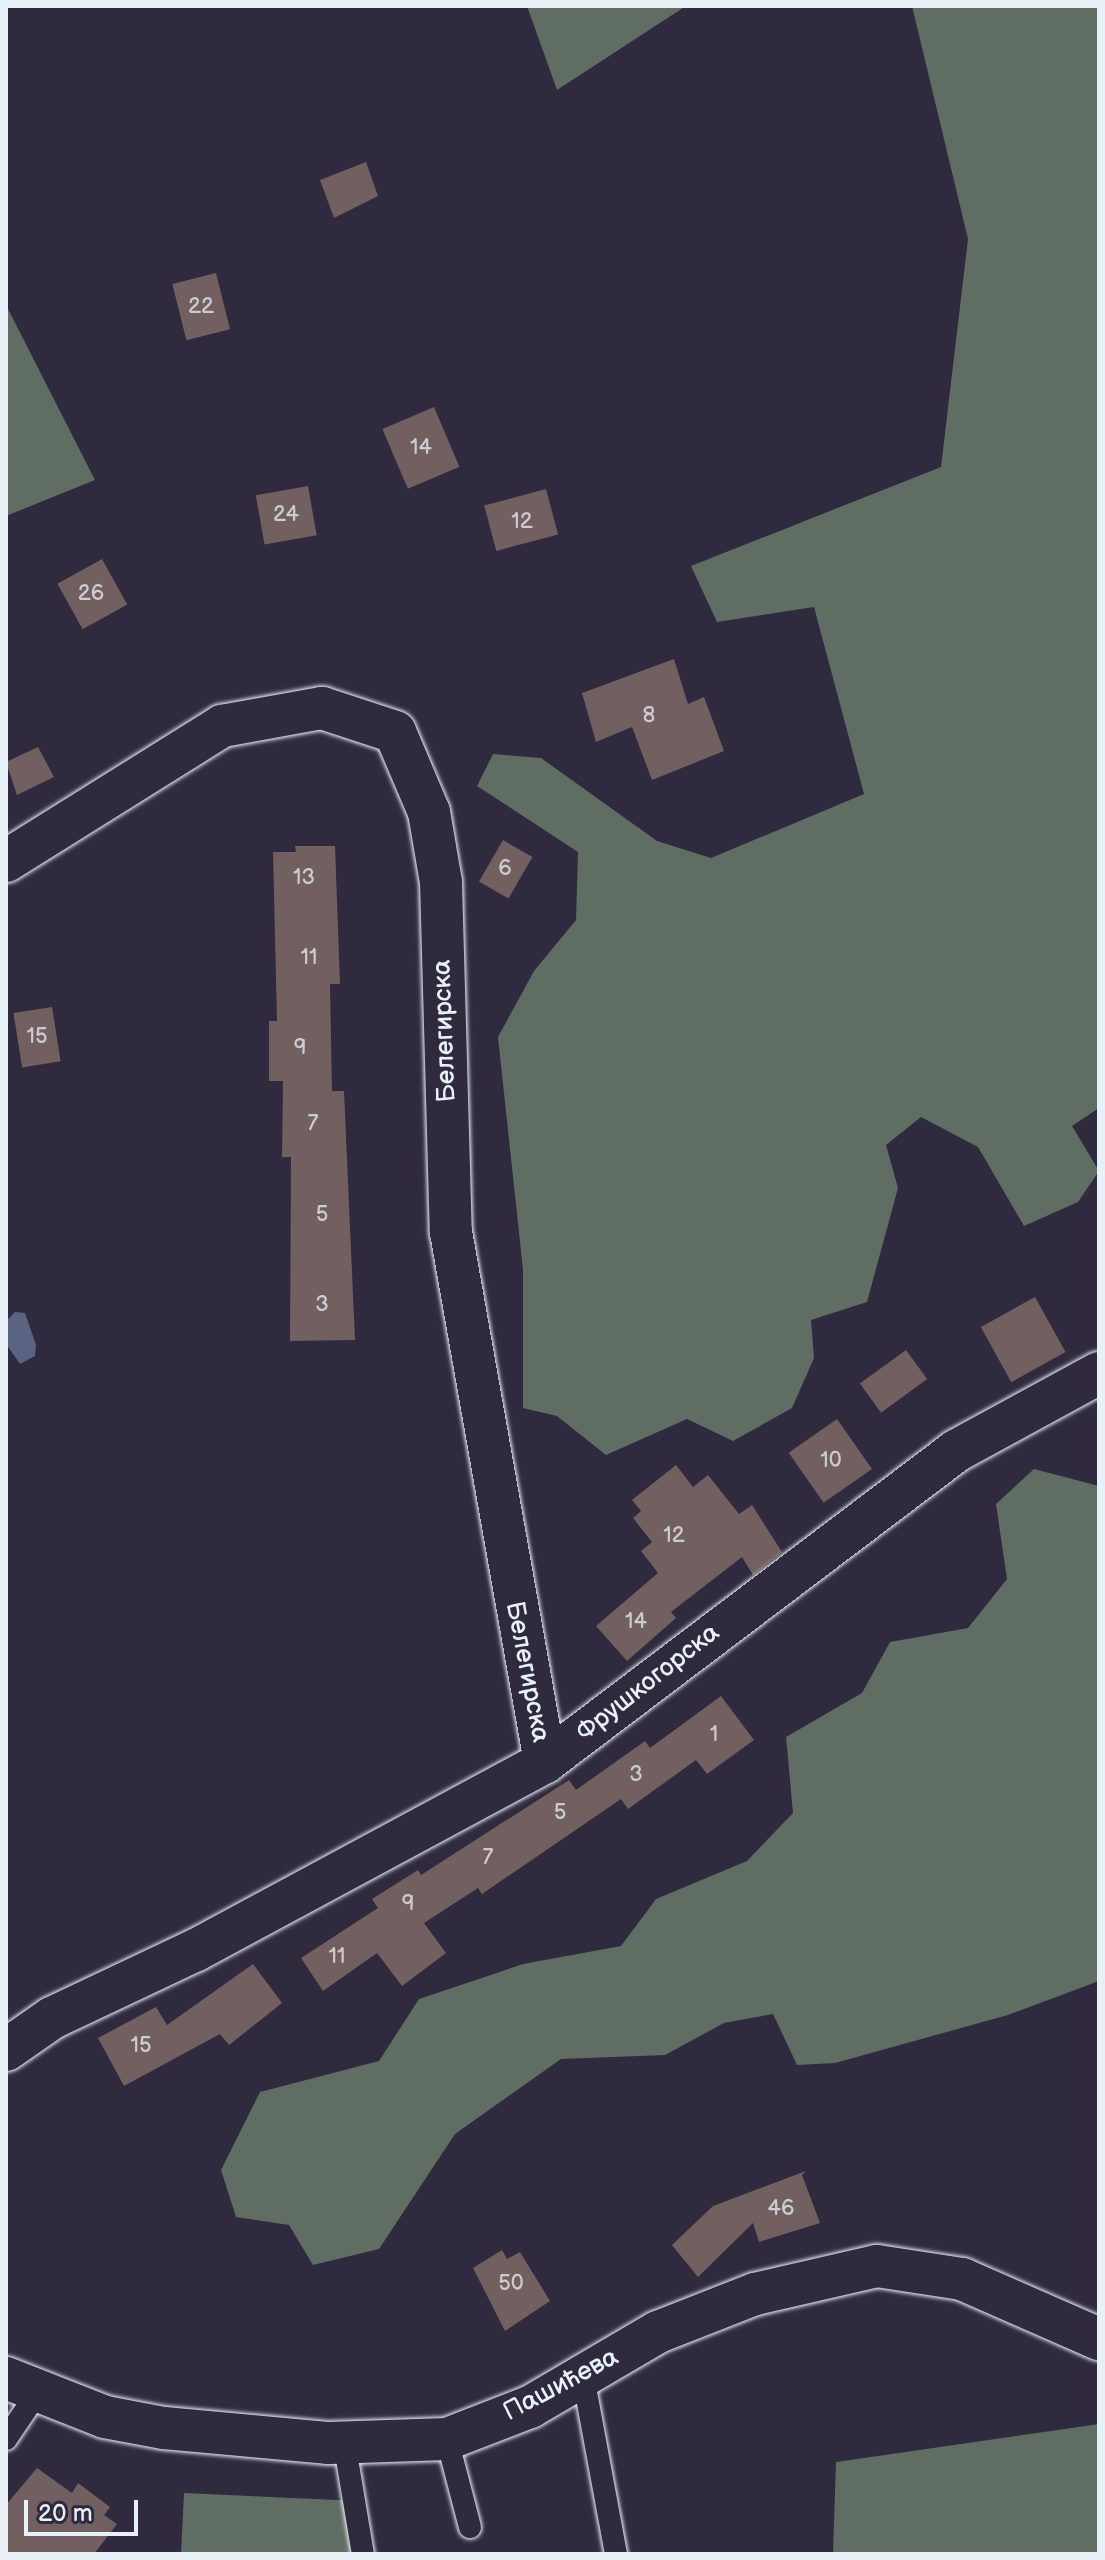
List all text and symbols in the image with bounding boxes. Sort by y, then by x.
house number: 22 [188,294,214,320]
house number: 14 [410,435,432,461]
house number: 24 [273,502,299,528]
house number: 12 [511,509,533,535]
house number: 26 [78,581,104,607]
house number: 8 [643,703,655,729]
house number: 6 [498,856,512,882]
house number: 13 [293,865,315,891]
house number: 11 [300,945,318,971]
street label: Белегирска [427,959,463,1103]
house number: 15 [26,1024,48,1050]
house number: 9 [294,1035,306,1061]
house number: 7 [308,1111,318,1137]
house number: 5 [316,1202,328,1228]
house number: 3 [315,1292,329,1318]
house number: 10 [820,1448,842,1474]
house number: 12 [663,1523,685,1549]
street label: Белегирска [498,1599,556,1745]
house number: 14 [625,1609,647,1635]
street label: Фрушкогорска [570,1617,726,1749]
house number: 1 [710,1722,718,1748]
house number: 3 [629,1762,643,1788]
house number: 5 [554,1800,566,1826]
house number: 7 [483,1845,493,1871]
house number: 9 [402,1891,414,1917]
house number: 11 [328,1944,346,1970]
house number: 15 [130,2033,152,2059]
house number: 46 [768,2196,794,2222]
house number: 50 [498,2271,524,2297]
street label: Пашићева [498,2342,624,2428]
scale bar [28,2484,142,2534]
text: 20 m [38,2499,93,2528]

